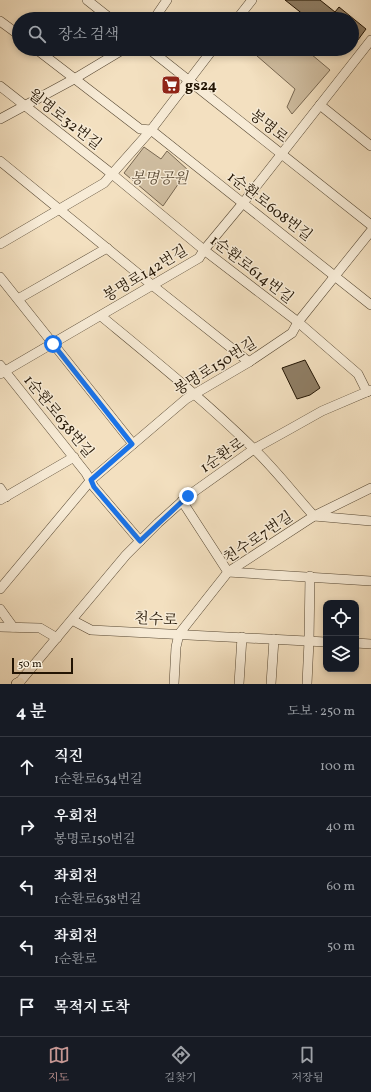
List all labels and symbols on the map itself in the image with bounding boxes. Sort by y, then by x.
supermarket icon: gs24 [160,74,182,96]
place label: gs24 [185,76,217,97]
street label: 월명로32번길 [23,85,105,156]
street label: 봉명로 [244,106,292,149]
street label: 1순환로608번길 [222,167,316,247]
park label: 봉명공원 [130,169,189,190]
street label: 1순환로614번길 [205,231,297,309]
street label: 봉명로142번길 [100,241,192,308]
street label: 봉명로150번길 [170,333,261,401]
route start [44,335,62,353]
street label: 1순환로638번길 [18,371,98,463]
street label: 1순환로 [197,433,250,479]
route end [179,487,197,505]
street label: 천수로7번길 [220,507,298,569]
street label: 천수로 [134,609,179,632]
scale bar [12,656,73,675]

